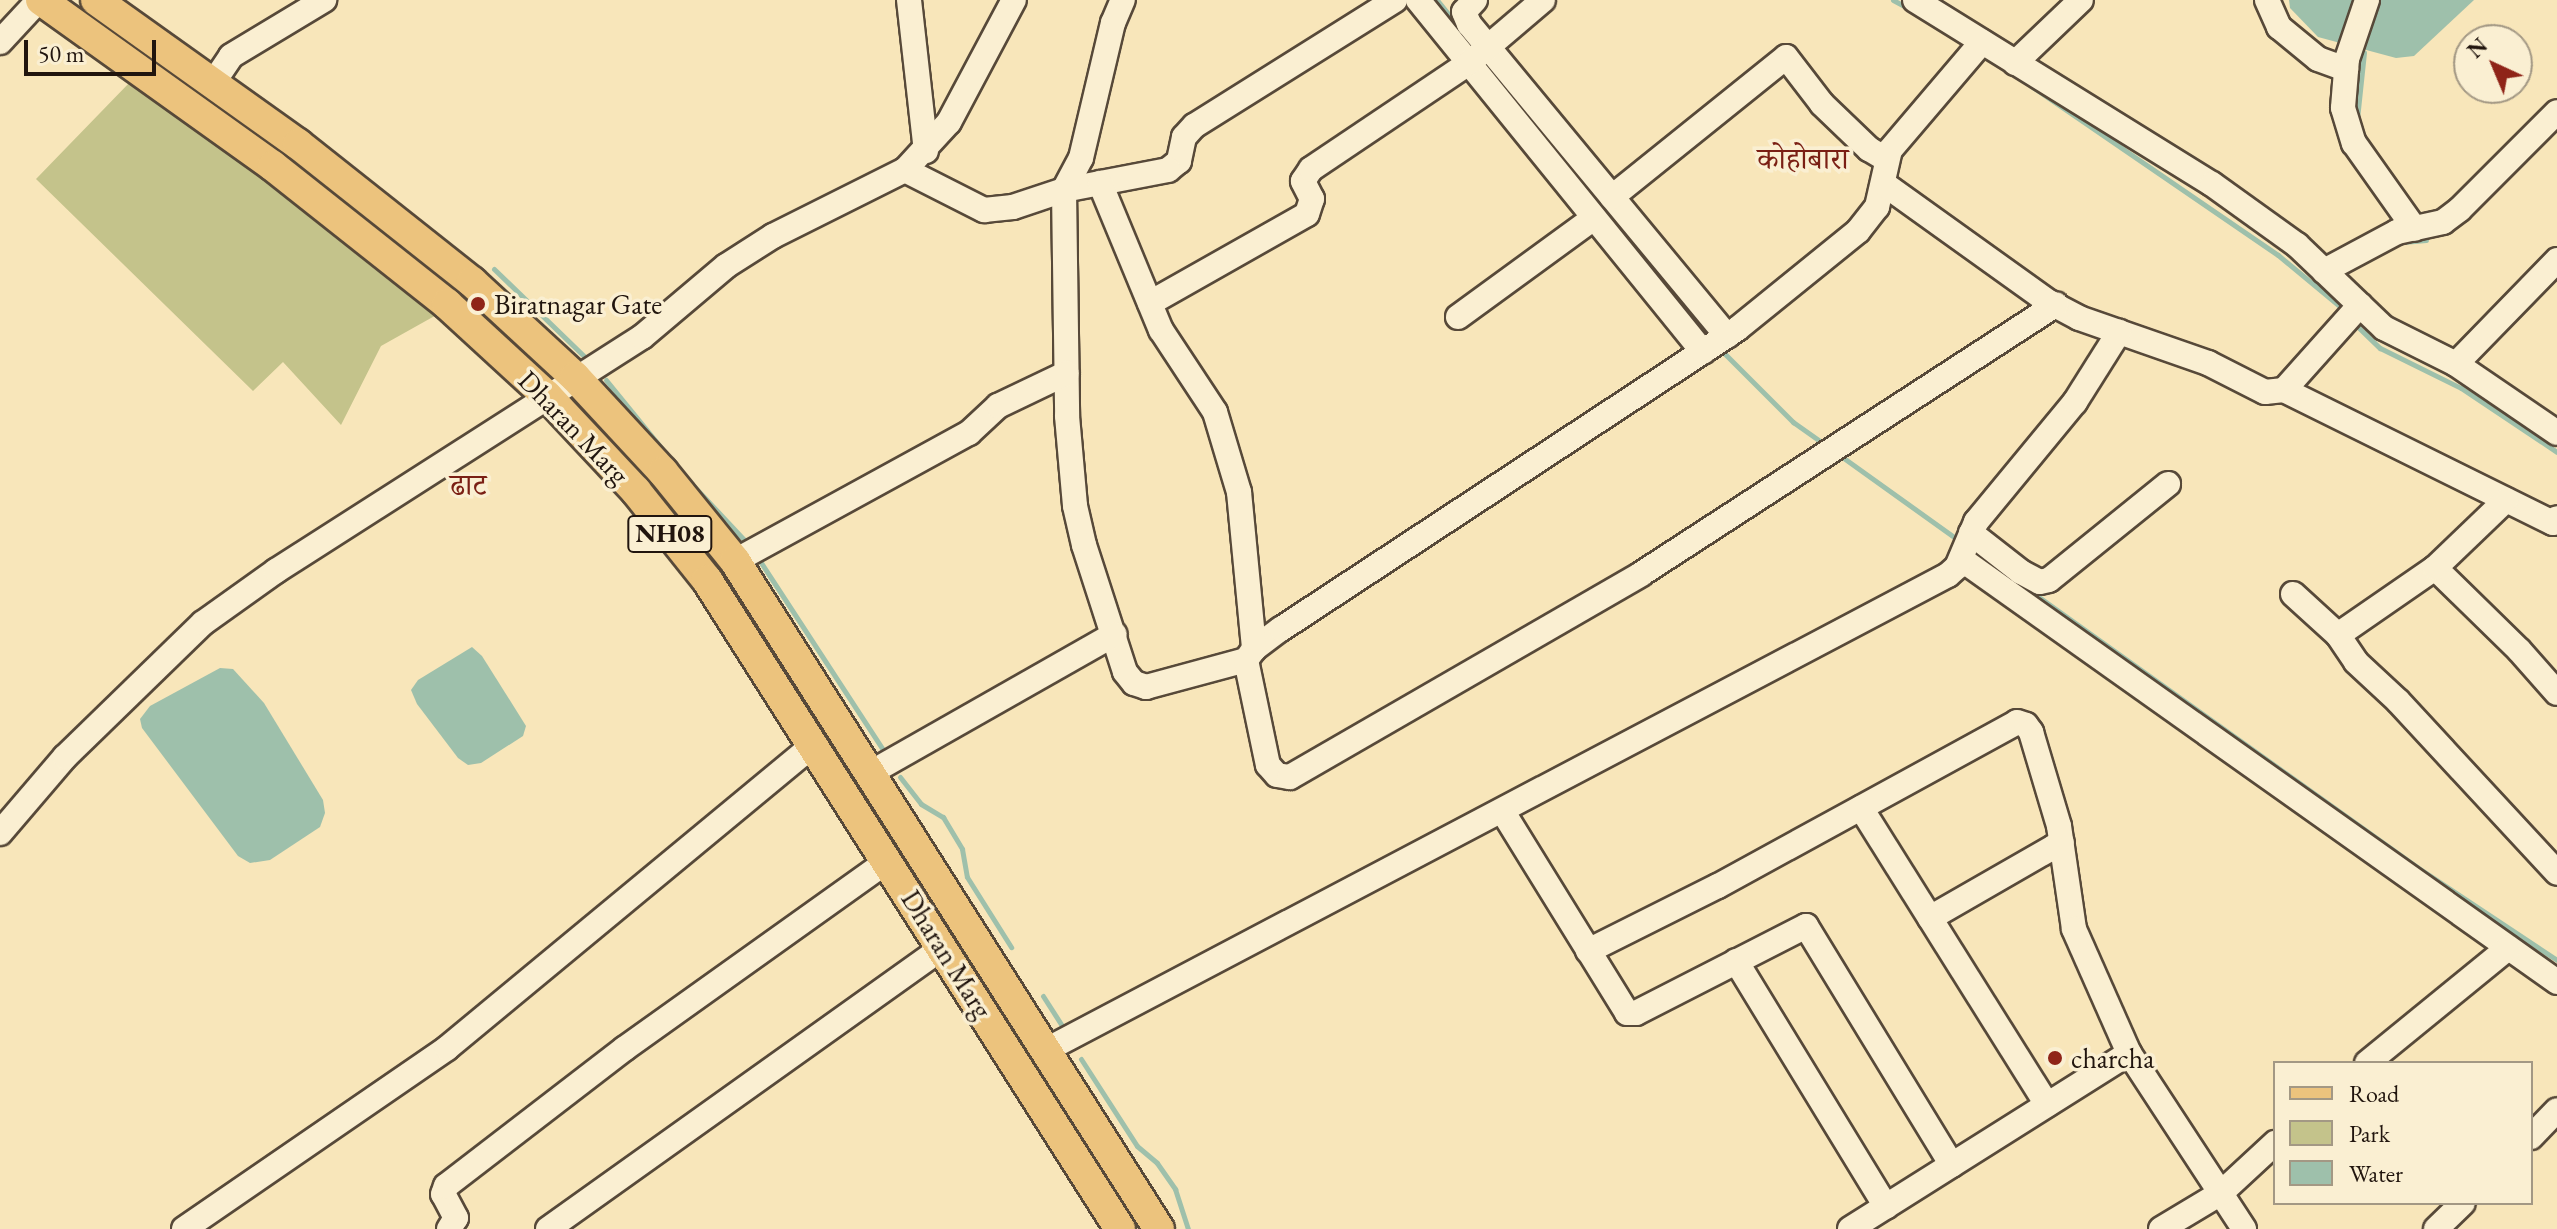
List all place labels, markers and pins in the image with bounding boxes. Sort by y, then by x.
place label: Biratnagar Gate [494,287,662,321]
marker: Biratnagar Gate [469,295,487,313]
place label: charcha [2071,1041,2154,1075]
marker: charcha [2046,1049,2064,1067]

